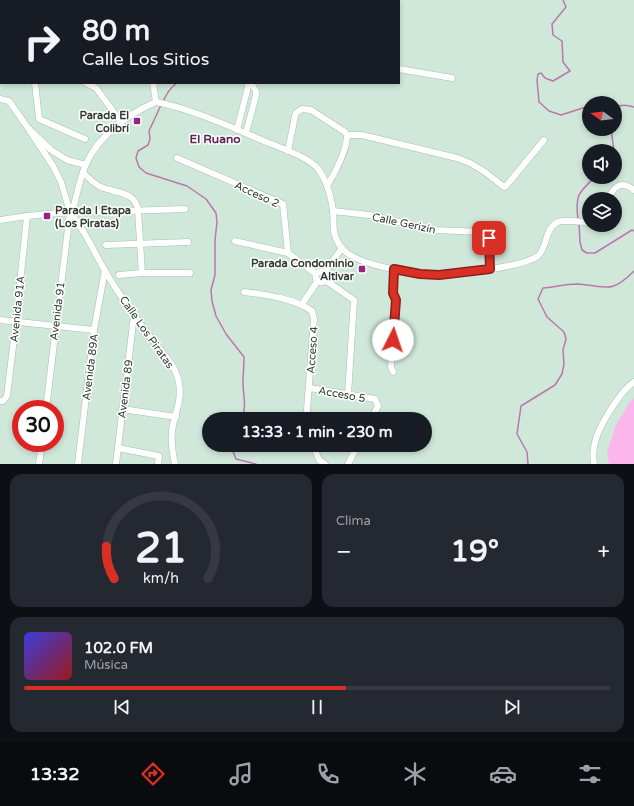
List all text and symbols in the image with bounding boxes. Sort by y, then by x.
text: 80 m [82,14,150,48]
icon: right [16,16,68,68]
text: Calle Los Sitios [82,48,209,70]
north arrow [582,96,622,136]
map controls [582,96,622,232]
place label: Parada El Colibrí [80,109,129,135]
marker: Parada El Colibrí [132,116,142,126]
district label: El Ruano [190,132,240,146]
button: sound [582,144,622,184]
street label: Acceso 2 [232,178,281,210]
button: layers [582,192,622,232]
place label: Parada I Etapa (Los Piratas) [55,204,131,230]
street label: Calle Gerizín [371,210,437,237]
marker: Parada I Etapa (Los Piratas) [42,211,52,221]
pin [472,221,506,255]
icon: arrive [478,227,500,249]
place label: Parada Condominio Altivar [251,257,355,283]
marker: Parada Condominio Altivar [357,264,367,274]
street label: Avenida 91A [8,275,27,343]
street label: Avenida 91 [47,281,68,341]
street label: Calle Los Piratas [117,294,176,371]
position arrow [372,319,414,361]
street label: Acceso 4 [304,326,321,374]
street label: Avenida 89A [80,333,101,401]
street label: Avenida 89 [115,359,136,419]
street label: Acceso 5 [317,384,367,405]
speed limit sign: 30 [12,400,64,452]
text: 13:33 · 1 min · 230 m [242,423,392,441]
text: Clima [336,513,371,529]
text: 21 [135,523,187,573]
text: 19° [450,533,499,570]
text: − [336,539,352,565]
text: + [598,539,610,565]
text: km/h [143,569,179,586]
text: 102.0 FM [84,639,153,657]
text: Música [84,657,128,673]
icon: previous [111,696,133,718]
icon: pause [306,696,328,718]
icon: next [501,696,523,718]
icon: directions [139,760,167,788]
icon: music [227,760,255,788]
icon: phone [314,760,342,788]
icon: climate [401,760,429,788]
icon: car [489,760,517,788]
icon: filters [576,760,604,788]
text: 13:32 [30,763,80,785]

